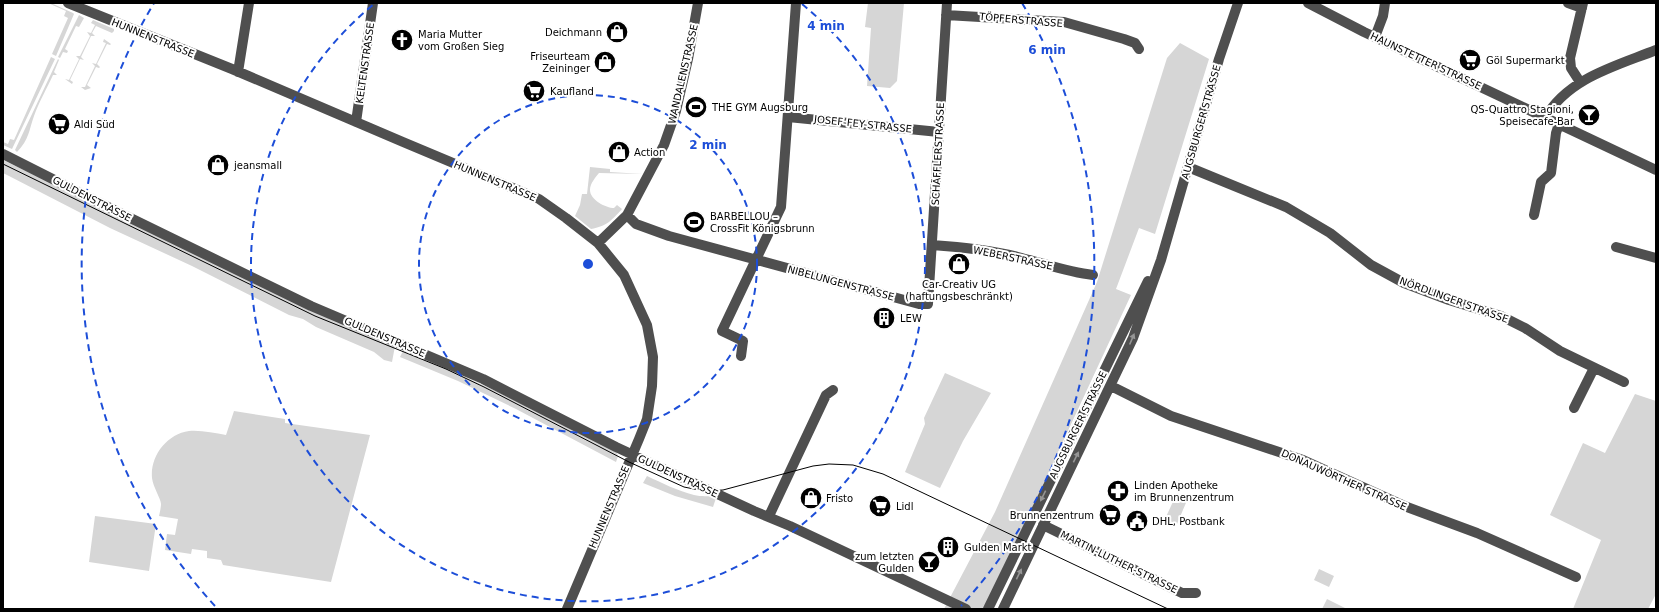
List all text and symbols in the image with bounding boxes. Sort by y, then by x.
street label: TÖPFERSTRASSE [978,10,1063,29]
street label: HUNNENSTRASSE [110,16,196,60]
shop icon: Deichmann [604,19,630,45]
text: 4 min [807,19,845,33]
street label: KELTENSTRASSE [354,22,376,104]
street label: WANDALENSTRASSE [666,23,700,125]
church icon: Maria Mutter vom Großen Sieg [389,27,415,53]
place label: Deichmann [545,27,602,38]
place label: Maria Mutter vom Großen Sieg [418,29,504,52]
street label: HAUNSTETTER STRASSE [1369,30,1483,92]
text: 6 min [1028,43,1066,57]
supermarket icon: Göl Supermarkt [1457,47,1483,73]
shop icon: Friseurteam Zeininger [592,49,618,75]
place label: Friseurteam Zeininger [530,51,591,74]
place label: Göl Supermarkt [1486,55,1565,66]
street label: AUGSBURGER STRASSE [1179,64,1223,180]
supermarket icon: Kaufland [521,78,547,104]
place label: Kaufland [550,86,594,97]
sports icon: THE GYM Augsburg [683,94,709,120]
place label: THE GYM Augsburg [711,102,808,113]
street label: SCHÄFFLERSTRASSE [929,102,946,206]
bar icon: QS-Quattro Stagioni, Speisecafe-Bar [1576,102,1602,128]
place label: QS-Quattro Stagioni, Speisecafe-Bar [1471,104,1575,127]
supermarket icon: Aldi Süd [46,111,72,137]
street label: JOSEF-FEY-STRASSE [813,113,912,135]
place label: Aldi Süd [74,119,115,130]
text: 2 min [689,138,727,152]
shop icon: Action [606,139,632,165]
place label: Action [634,147,665,158]
shop icon: jeansmall [205,152,231,178]
street label: HUNNENSTRASSE [452,159,538,203]
place label: jeansmall [233,160,282,171]
street label: GULDENSTRASSE [51,174,133,224]
sports icon: BARBELLOU – CrossFit Königsbrunn [681,209,707,235]
place label: BARBELLOU – CrossFit Königsbrunn [710,211,815,234]
street label: WEBERSTRASSE [972,244,1054,272]
shop icon: Car-Creativ UG (haftungsbeschränkt) [946,251,972,277]
centre of rings [581,257,595,271]
street label: NIBELUNGENSTRASSE [787,263,895,303]
street label: NÖRDLINGER STRASSE [1398,274,1510,325]
place label: Car-Creativ UG (haftungsbeschränkt) [905,279,1013,302]
building icon: LEW [871,305,897,331]
place label: LEW [900,313,922,324]
street label: GULDENSTRASSE [343,315,427,359]
one-way arrow [1129,334,1135,345]
street label: AUGSBURGER STRASSE [1047,369,1109,481]
street label: DONAUWÖRTHER STRASSE [1280,446,1409,513]
one-way arrow [1073,451,1079,463]
street label: GULDENSTRASSE [636,453,720,499]
street label: HUNNENSTRASSE [587,464,631,550]
pharmacy icon: Linden Apotheke im Brunnenzentrum [1105,478,1131,504]
place label: Linden Apotheke im Brunnenzentrum [1134,480,1234,503]
shop icon: Fristo [798,485,824,511]
one-way arrow [1040,490,1046,501]
place label: Fristo [826,493,853,504]
supermarket icon: Lidl [867,493,893,519]
place label: Lidl [896,501,913,512]
supermarket icon: Brunnenzentrum [1097,502,1123,528]
public building icon: DHL, Postbank [1124,508,1150,534]
place label: Brunnenzentrum [1010,510,1094,521]
place label: DHL, Postbank [1152,516,1225,527]
street label: MARTIN-LUTHER-STRASSE [1059,529,1179,595]
building icon: Gulden Markt [935,534,961,560]
place label: Gulden Markt [964,542,1032,553]
bar icon: zum letzten Gulden [916,549,942,575]
place label: zum letzten Gulden [855,551,914,574]
one-way arrow [1016,568,1022,579]

